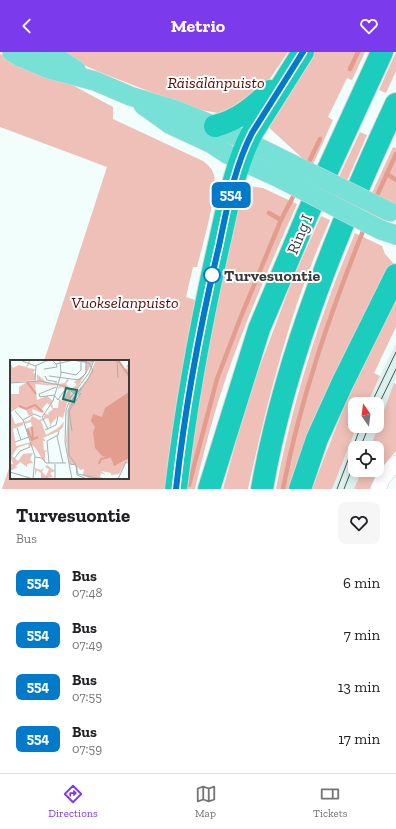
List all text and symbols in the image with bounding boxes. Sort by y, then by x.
icon: back [16,15,38,37]
text: Metrio [171,15,225,37]
icon: heart [358,15,380,37]
park label: Räisälänpuisto [167,73,265,92]
line badge: 554 [208,182,254,208]
text: 554 [220,186,242,203]
street label: Ring I [283,212,316,257]
marker: Turvesuontie [203,266,221,284]
place label: Turvesuontie [224,266,320,285]
park label: Vuokselanpuisto [71,293,179,312]
inset map [10,360,129,479]
north arrow [348,397,384,433]
map controls [348,397,384,477]
button: locate [348,441,384,477]
button: heart [338,502,380,544]
text: Turvesuontie [16,504,130,527]
text: Bus [16,531,37,546]
text: Bus [72,567,97,585]
text: 554 [27,574,49,591]
text: 6 min [343,574,380,592]
text: 07:48 [72,585,103,600]
text: Bus [72,619,97,637]
text: 554 [27,626,49,643]
text: 7 min [344,626,380,644]
text: 07:49 [72,637,102,652]
text: Bus [72,671,97,689]
text: 554 [27,678,49,695]
text: 13 min [338,678,380,696]
text: 07:55 [72,689,102,704]
text: Bus [72,723,97,741]
text: 554 [27,730,49,747]
text: 17 min [338,730,380,748]
text: 07:59 [72,741,102,756]
tab: Directions [48,783,98,820]
tab: Map [195,783,217,820]
tab: Tickets [313,783,348,820]

